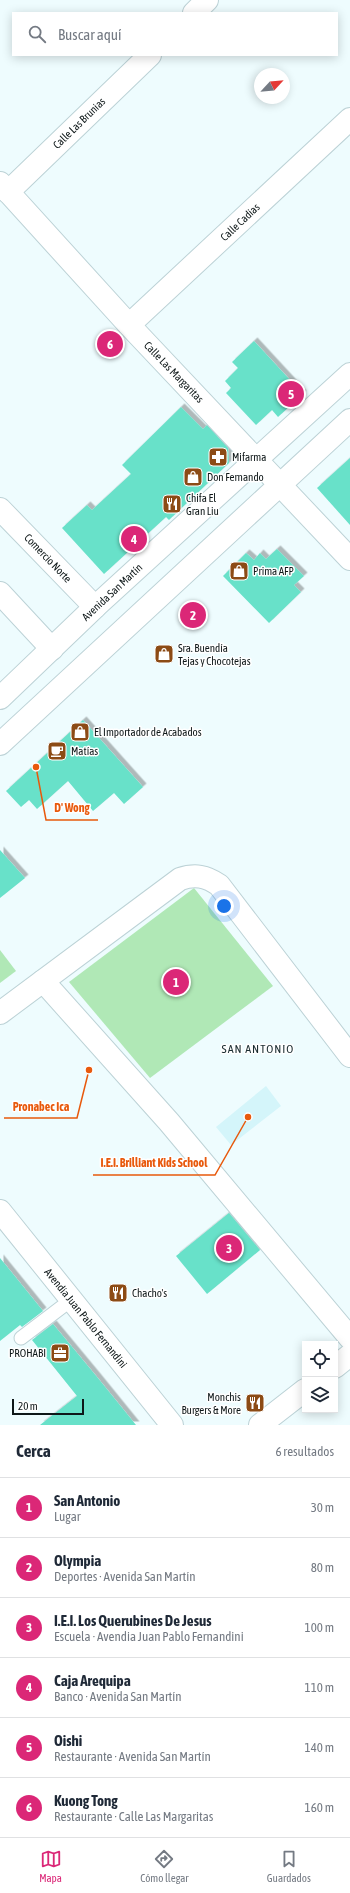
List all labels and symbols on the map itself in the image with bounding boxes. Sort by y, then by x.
north arrow [254,68,290,104]
street label: Calle Las Brunias [50,95,108,151]
street label: Calle Cadias [218,201,262,243]
pin: 6 [97,329,123,359]
street label: Calle Las Margaritas [142,339,206,405]
pin: 5 [278,379,304,409]
pharmacy icon: Mifarma [207,446,229,468]
place label: Mifarma [232,451,266,463]
shop icon: Don Fernando [182,466,204,488]
place label: Don Fernando [207,471,264,483]
place label: Chifa El Gran Liu [186,492,219,517]
restaurant icon: Chifa El Gran Liu [161,493,183,515]
pin: 4 [121,524,147,554]
street label: Comercio Norte [22,531,74,585]
shop icon: Prima AFP [228,560,250,582]
street label: Avenida San Martín [79,561,145,623]
place label: Prima AFP [253,565,294,577]
pin: 2 [180,600,206,630]
place label: Sra. Buendía Tejas y Chocotejas [178,642,251,667]
shop icon: Sra. Buendía Tejas y Chocotejas [153,643,175,665]
shop icon: El Importador de Acabados [69,721,91,743]
place label: El Importador de Acabados [94,726,202,738]
cafe icon: Matías [46,740,68,762]
place label: Matías [71,745,98,757]
callout: D' Wong [46,796,98,820]
text: D' Wong [54,801,90,815]
your location [214,896,234,916]
pin: 1 [163,967,189,997]
district label: SAN ANTONIO [222,1042,294,1056]
callout: Pronabec Ica [4,1094,77,1118]
text: Pronabec Ica [13,1100,70,1114]
callout: I.E.I. Brilliant Kids School [93,1151,215,1175]
text: I.E.I. Brilliant Kids School [101,1156,208,1170]
pin: 3 [216,1233,242,1263]
street label: Avendia Juan Pablo Fernandini [42,1266,130,1370]
restaurant icon: Chacho's [107,1282,129,1304]
place label: Chacho's [132,1287,167,1299]
office icon: PROHABI [49,1342,71,1364]
place label: PROHABI [9,1347,46,1359]
place label: Monchis Burgers & More [181,1391,241,1416]
restaurant icon: Monchis Burgers & More [244,1392,266,1414]
scale bar [12,1397,84,1416]

